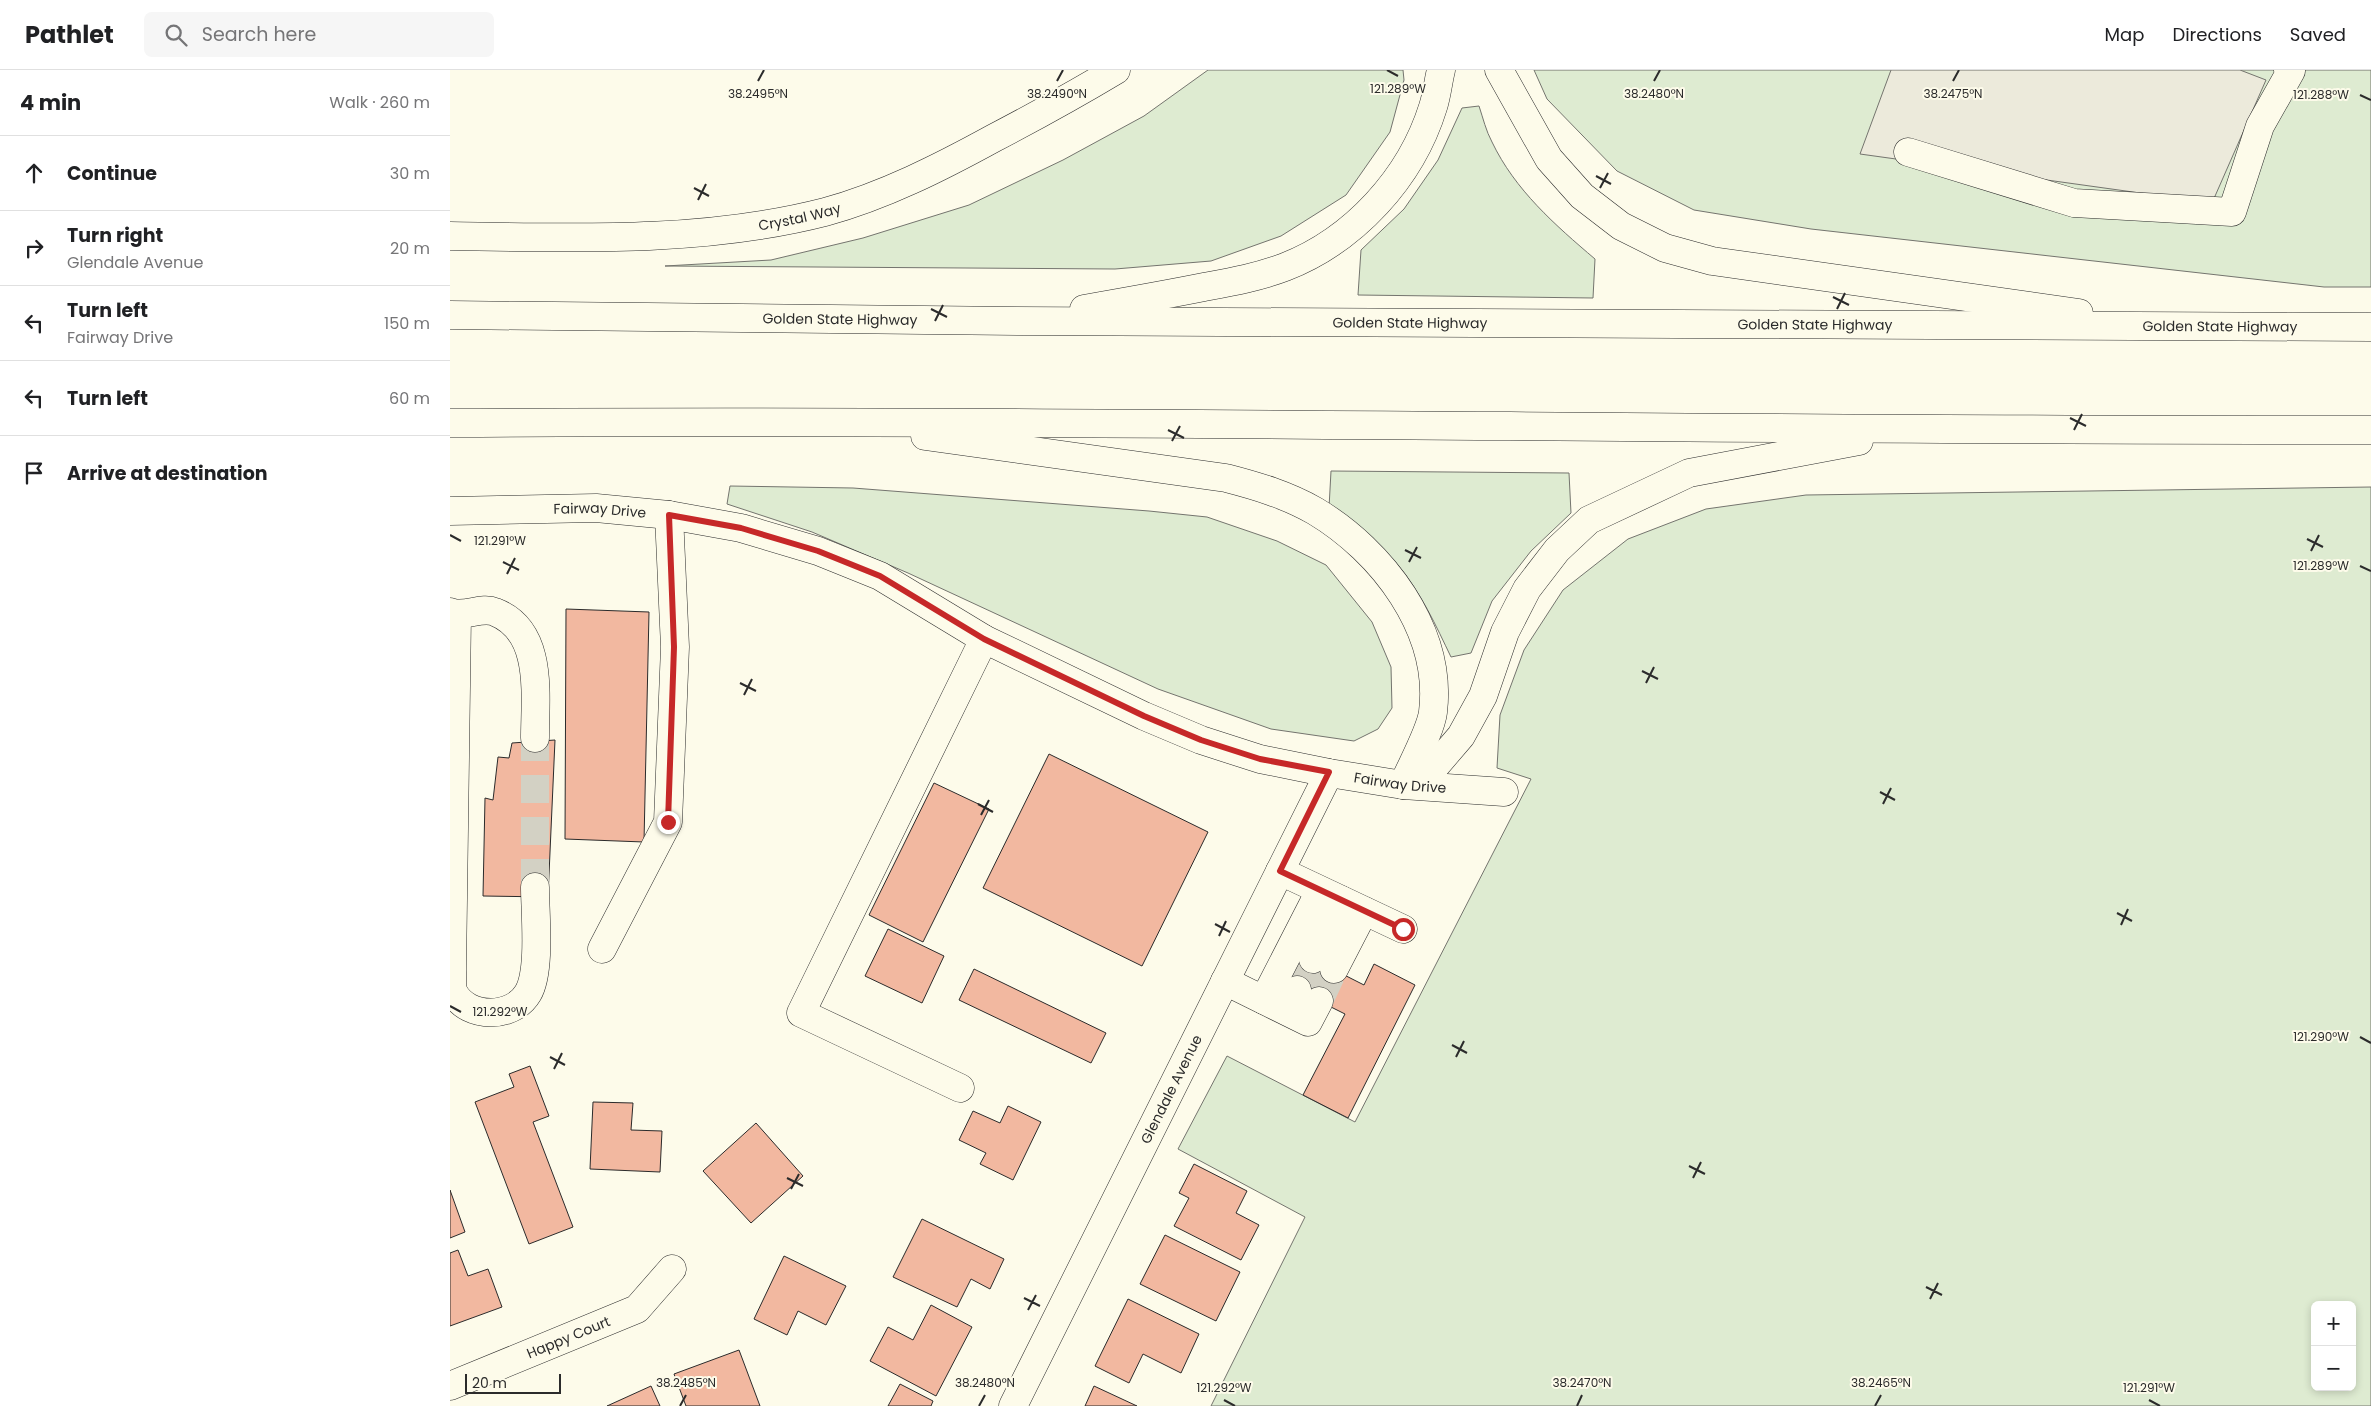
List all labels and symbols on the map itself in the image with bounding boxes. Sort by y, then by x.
text: 121.289°W [1370,80,1426,97]
text: 38.2495°N [728,85,788,102]
text: 38.2490°N [1027,85,1087,102]
text: 38.2480°N [1624,85,1684,102]
text: 38.2475°N [1923,85,1983,102]
text: 121.288°W [2293,86,2349,103]
street label: Crystal Way [757,198,843,235]
street label: Golden State Highway [762,308,918,330]
street label: Golden State Highway [1332,312,1488,333]
street label: Golden State Highway [1737,314,1893,335]
street label: Golden State Highway [2142,316,2298,337]
street label: Fairway Drive [553,498,647,523]
text: 121.291°W [474,532,526,549]
text: 121.289°W [2293,557,2349,574]
street label: Fairway Drive [1352,767,1447,798]
route end [657,811,680,834]
route start [1392,918,1415,941]
text: 121.292°W [472,1003,528,1020]
text: 121.290°W [2293,1028,2349,1045]
street label: Glendale Avenue [1135,1031,1207,1147]
street label: Happy Court [523,1311,613,1363]
scale bar [465,1371,561,1394]
text: 38.2485°N [656,1374,716,1391]
text: 38.2480°N [955,1374,1015,1391]
text: 38.2470°N [1552,1374,1612,1391]
text: 38.2465°N [1851,1374,1911,1391]
text: 121.292°W [1196,1379,1252,1396]
text: 121.291°W [2123,1379,2175,1396]

